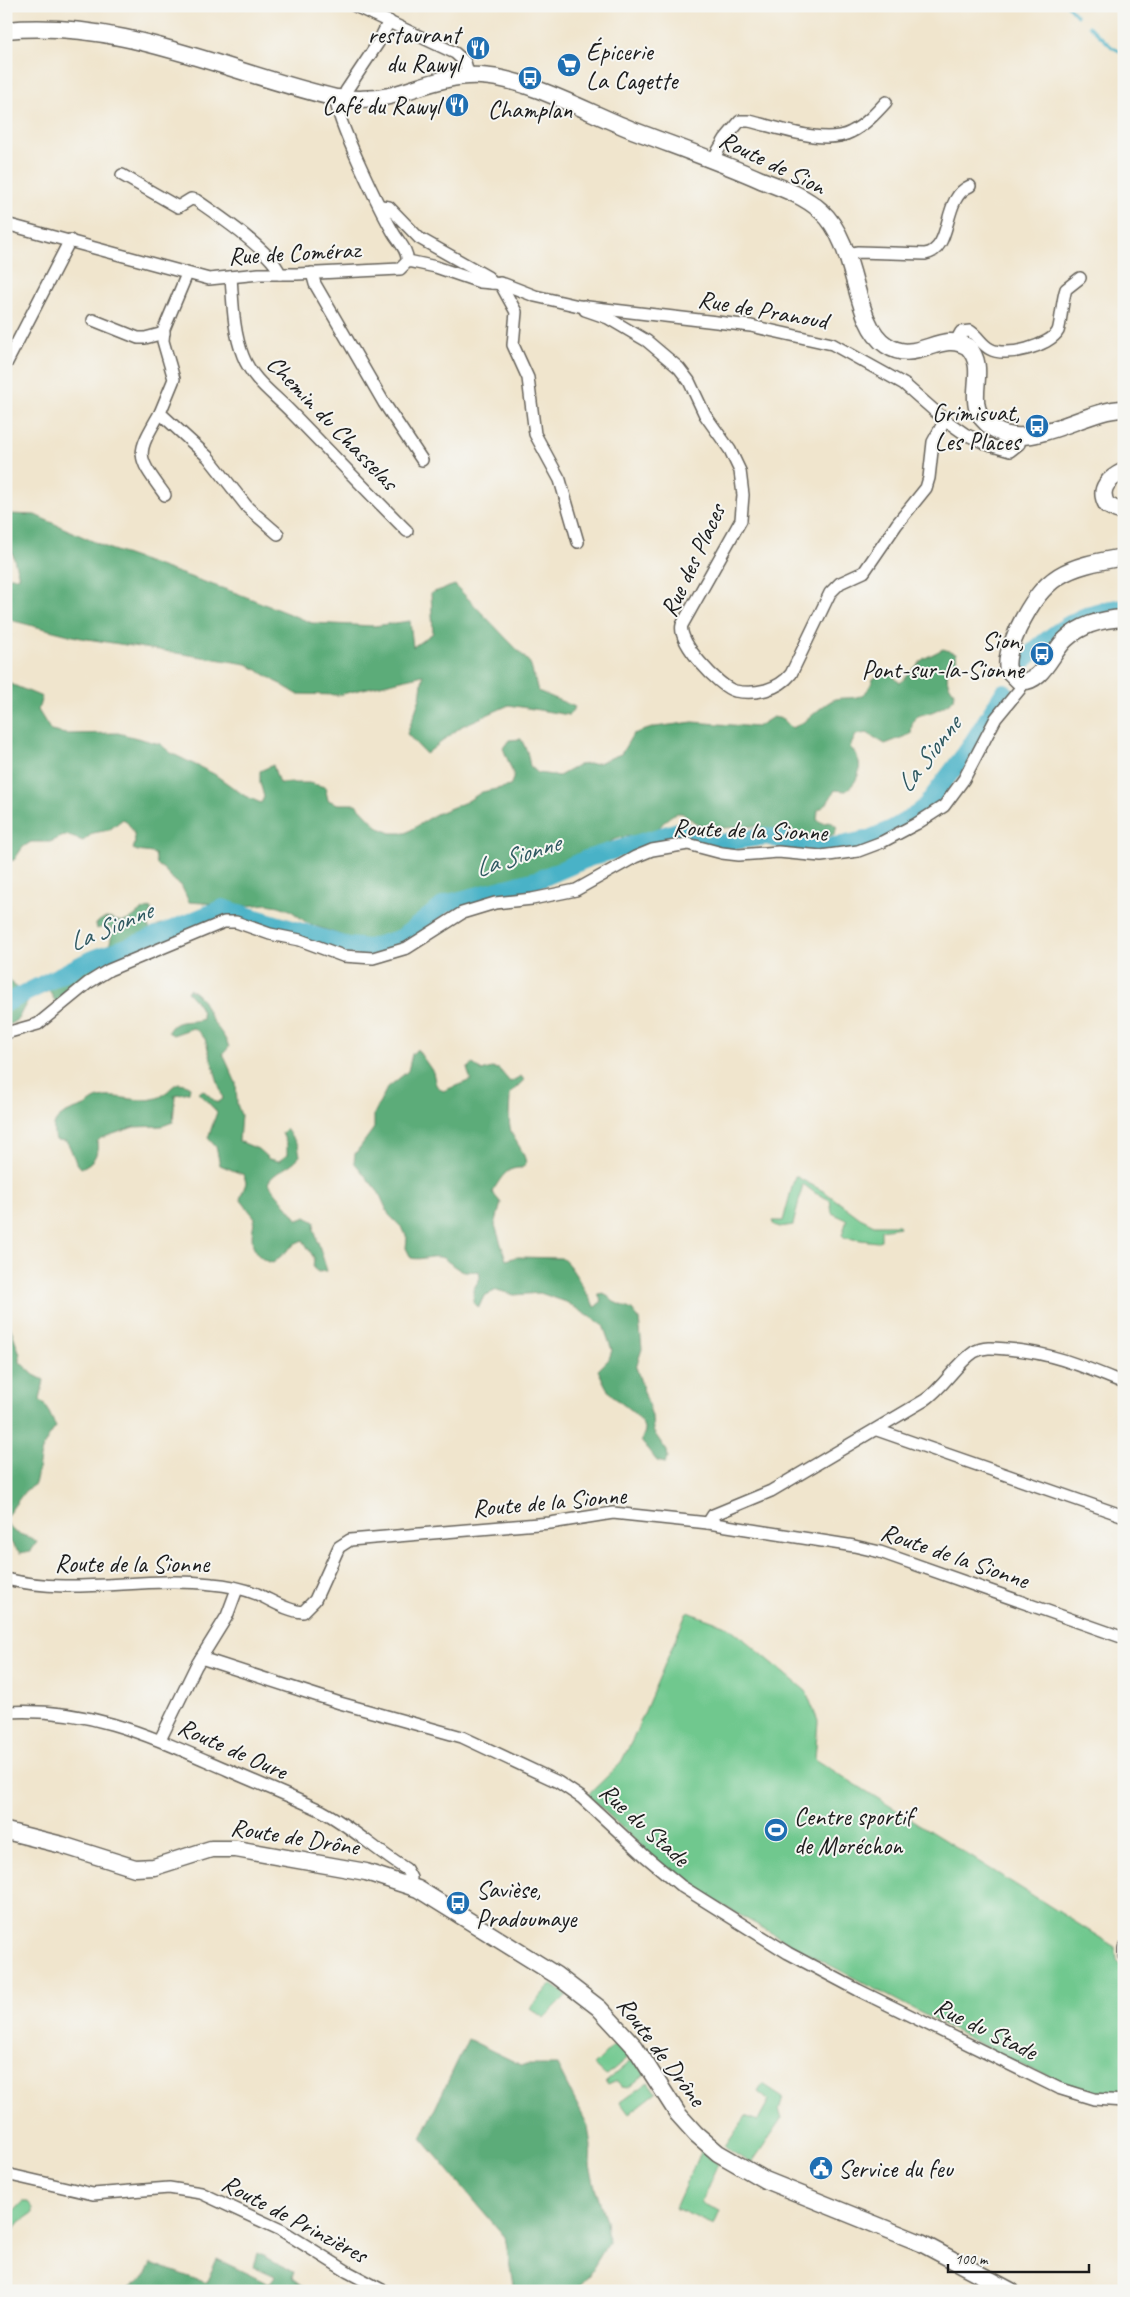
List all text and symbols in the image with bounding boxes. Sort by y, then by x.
place label: restaurant du Rawyl [367,19,465,80]
restaurant icon: restaurant du Rawyl [465,35,491,61]
place label: Épicerie La Cagette [586,36,679,97]
supermarket icon: Épicerie La Cagette [556,52,582,78]
bus stop icon: Champlan [517,65,543,91]
place label: Café du Rawyl [322,90,445,122]
restaurant icon: Café du Rawyl [444,92,470,118]
place label: Champlan [488,94,573,126]
street label: Route de Sion [714,123,833,203]
street label: Rue de Coméraz [227,233,363,272]
street label: Rue de Pranoud [696,283,834,338]
street label: Chemin du Chasselas [260,348,407,499]
place label: Grimisuat, Les Places [932,397,1022,458]
bus stop icon: Grimisuat, Les Places [1024,413,1050,439]
street label: Rue des Places [653,497,734,622]
place label: Sion, Pont-sur-la-Sionne [862,625,1026,686]
bus stop icon: Sion, Pont-sur-la-Sionne [1029,641,1055,667]
water label: La Sionne [889,706,971,799]
street label: Route de la Sionne [672,811,829,849]
water label: La Sionne [471,825,568,885]
water label: La Sionne [64,892,161,959]
street label: Route de la Sionne [471,1479,629,1525]
street label: Route de la Sionne [877,1516,1035,1597]
street label: Route de la Sionne [55,1548,211,1580]
street label: Route de Oure [173,1711,294,1788]
street label: Rue du Stade [593,1776,697,1875]
place label: Centre sportif de Moréchon [794,1801,918,1862]
street label: Route de Drône [228,1811,363,1863]
sports icon: Centre sportif de Moréchon [763,1817,789,1843]
place label: Savièse, Pradoumaye [476,1874,578,1935]
bus stop icon: Savièse, Pradoumaye [445,1890,471,1916]
street label: Route de Drône [609,1990,714,2114]
street label: Rue du Stade [929,1990,1044,2068]
place label: Service du feu [838,2153,955,2185]
public building icon: Service du feu [808,2155,834,2181]
street label: Route de Prinzières [216,2167,375,2272]
scale bar [948,2242,1089,2274]
text: 100 m [955,2250,989,2269]

